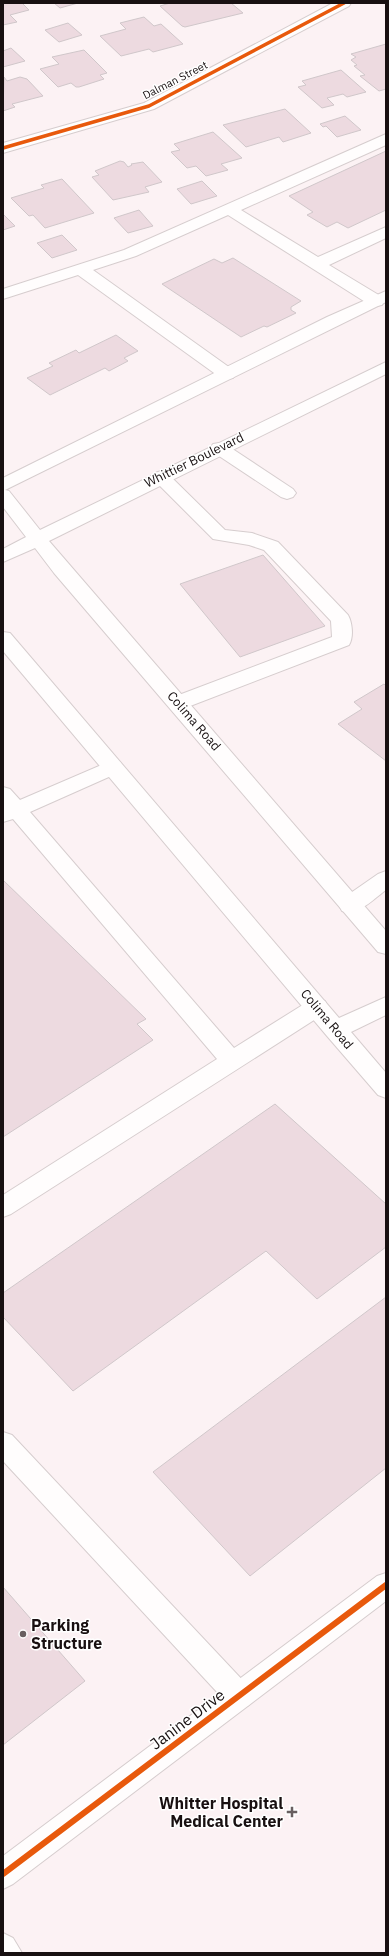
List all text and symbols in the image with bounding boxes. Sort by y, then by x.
street label: Dalman Street [140,58,210,102]
street label: Whittier Boulevard [141,429,247,491]
street label: Colima Road [164,688,224,754]
street label: Colima Road [297,985,357,1053]
place label: Parking Structure [31,1615,102,1653]
marker: Parking Structure [18,1629,28,1639]
street label: Janine Drive [146,1684,229,1754]
place label: Whitter Hospital Medical Center [159,1793,284,1831]
marker: Whitter Hospital Medical Center [286,1806,298,1818]

